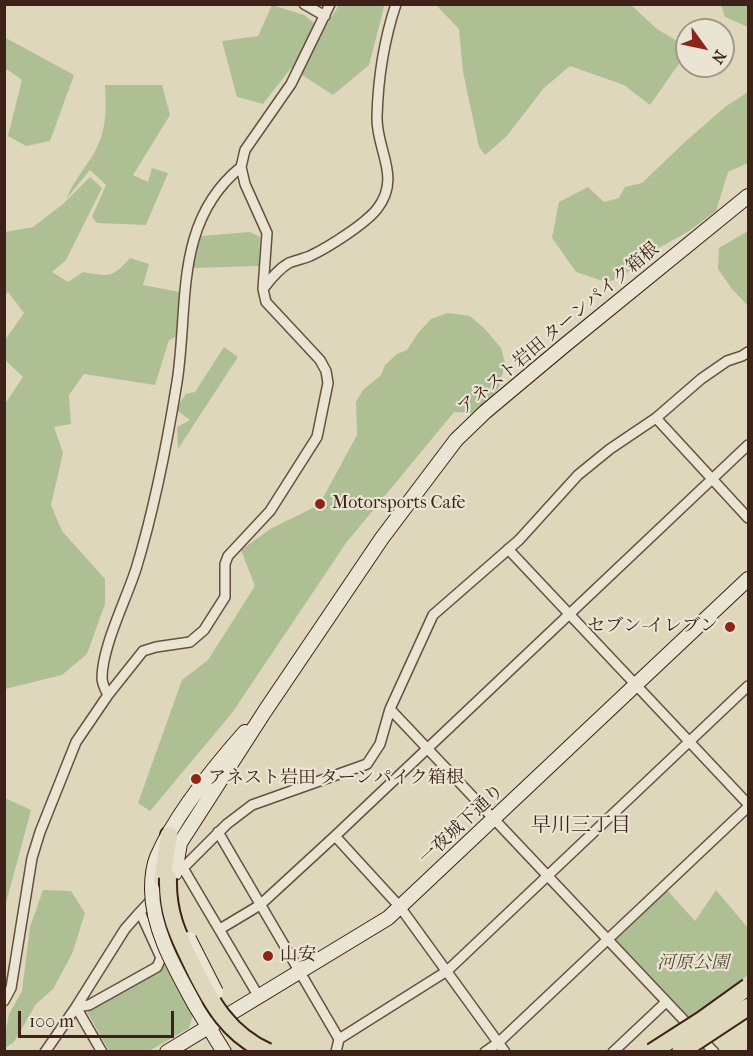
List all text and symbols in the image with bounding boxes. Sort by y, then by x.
north arrow [675,18,735,78]
text: N [708,47,730,67]
street label: アネスト岩田 ターンパイク箱根 [454,238,664,420]
place label: Motorsports Cafe [332,493,465,515]
marker: Motorsports Cafe [313,497,327,511]
place label: セブン-イレブン [587,616,718,638]
marker: セブン-イレブン [723,620,737,634]
place label: アネスト岩田 ターンパイク箱根 [208,768,464,790]
marker: アネスト岩田 ターンパイク箱根 [189,772,203,786]
street label: 一夜城下通り [415,780,509,870]
district label: 早川三丁目 [531,814,631,838]
place label: 山安 [280,945,316,967]
marker: 山安 [261,949,275,963]
park label: 河原公園 [657,953,729,975]
scale bar [21,999,177,1037]
text: 100 m [29,1011,74,1032]

